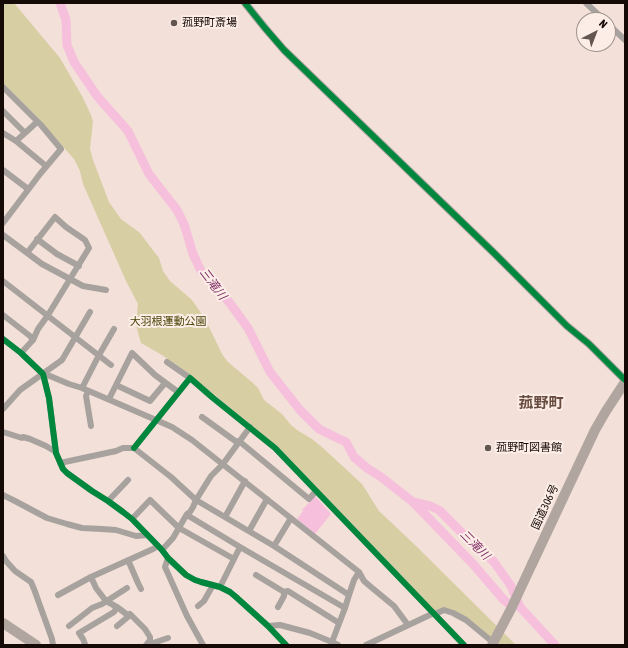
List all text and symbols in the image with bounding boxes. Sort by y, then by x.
north arrow [576,12,616,52]
place label: 菰野町斎場 [182,16,237,30]
text: N [597,17,610,30]
marker: 菰野町斎場 [169,18,179,28]
water label: 三滝川 [196,265,230,303]
park label: 大羽根運動公園 [130,315,206,329]
district label: 菰野町 [519,394,563,412]
place label: 菰野町図書館 [496,441,562,455]
marker: 菰野町図書館 [483,443,493,453]
street label: 国道306号 [529,482,561,532]
water label: 三滝川 [457,527,493,563]

